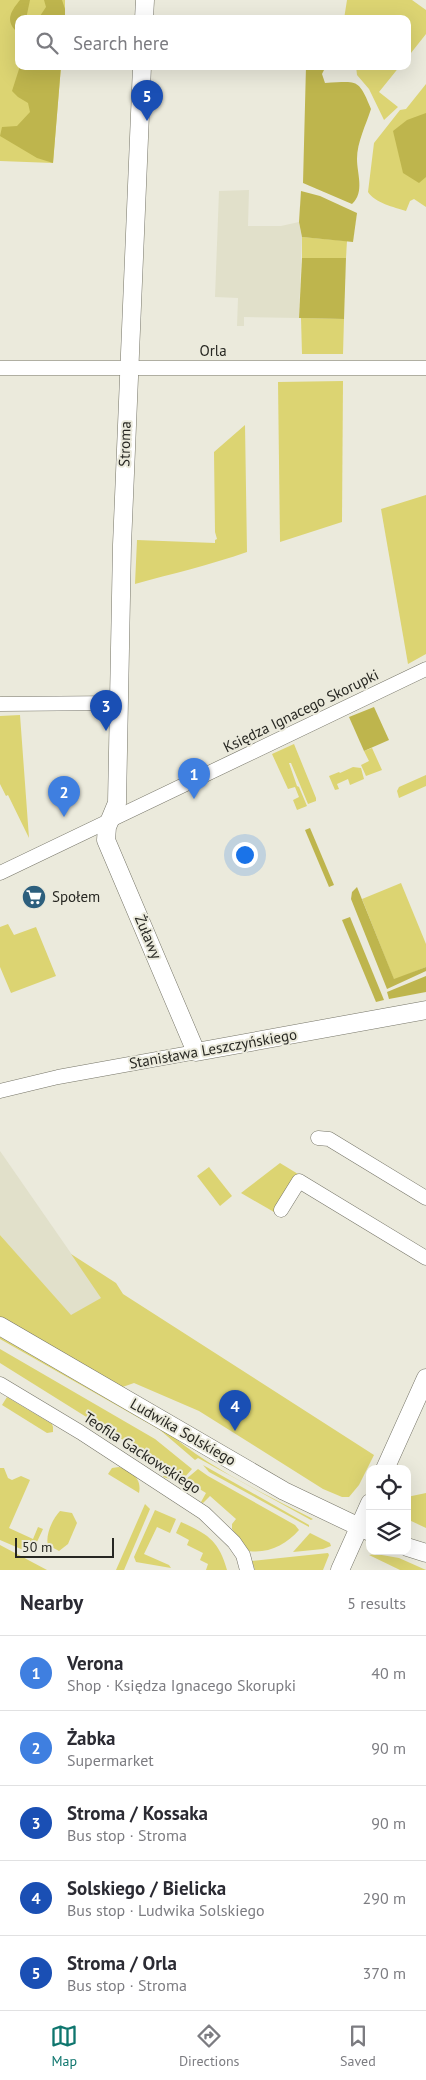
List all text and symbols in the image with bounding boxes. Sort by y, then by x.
search box [15,15,411,70]
icon: search [33,29,61,57]
text: Search here [73,31,169,55]
pin: 5 [131,80,163,121]
street label: Orla [199,341,227,360]
street label: Stroma [114,421,135,467]
street label: Księdza Ignacego Skorupki [220,665,382,756]
pin: 3 [90,690,122,731]
pin: 1 [178,758,210,799]
pin: 2 [48,776,80,817]
your location [232,842,258,868]
supermarket icon: Społem [21,884,47,910]
place label: Społem [52,887,100,906]
street label: Żuławy [131,912,166,962]
street label: Stanisława Leszczyńskiego [128,1024,298,1073]
pin: 4 [219,1390,251,1431]
street label: Ludwika Solskiego [127,1394,239,1469]
street label: Teofila Gackowskiego [80,1408,205,1498]
map controls [366,1465,411,1555]
button: locate [366,1465,411,1510]
button: layers [366,1510,411,1555]
scale bar [15,1535,114,1558]
text: 50 m [22,1538,52,1556]
text: Nearby [20,1589,83,1616]
text: 5 results [347,1593,406,1613]
text: Verona [67,1651,123,1675]
text: 1 [31,1663,41,1683]
text: 40 m [371,1663,406,1683]
text: Shop · Księdza Ignacego Skorupki [67,1675,296,1695]
text: Żabka [67,1726,115,1750]
text: 2 [31,1738,41,1758]
text: 90 m [371,1738,406,1758]
text: Supermarket [67,1750,154,1770]
text: Stroma / Kossaka [67,1801,208,1825]
text: 3 [31,1813,41,1833]
text: 90 m [371,1813,406,1833]
text: Bus stop · Stroma [67,1825,187,1845]
text: Solskiego / Bielicka [67,1876,226,1900]
text: 4 [31,1888,41,1908]
text: 290 m [363,1888,406,1908]
text: Bus stop · Ludwika Solskiego [67,1900,265,1920]
text: Stroma / Orla [67,1951,177,1975]
text: 5 [31,1963,41,1983]
text: 370 m [363,1963,406,1983]
text: Bus stop · Stroma [67,1975,187,1995]
tab: Map [50,2022,78,2070]
tab: Directions [179,2022,239,2070]
tab: Saved [340,2022,376,2070]

